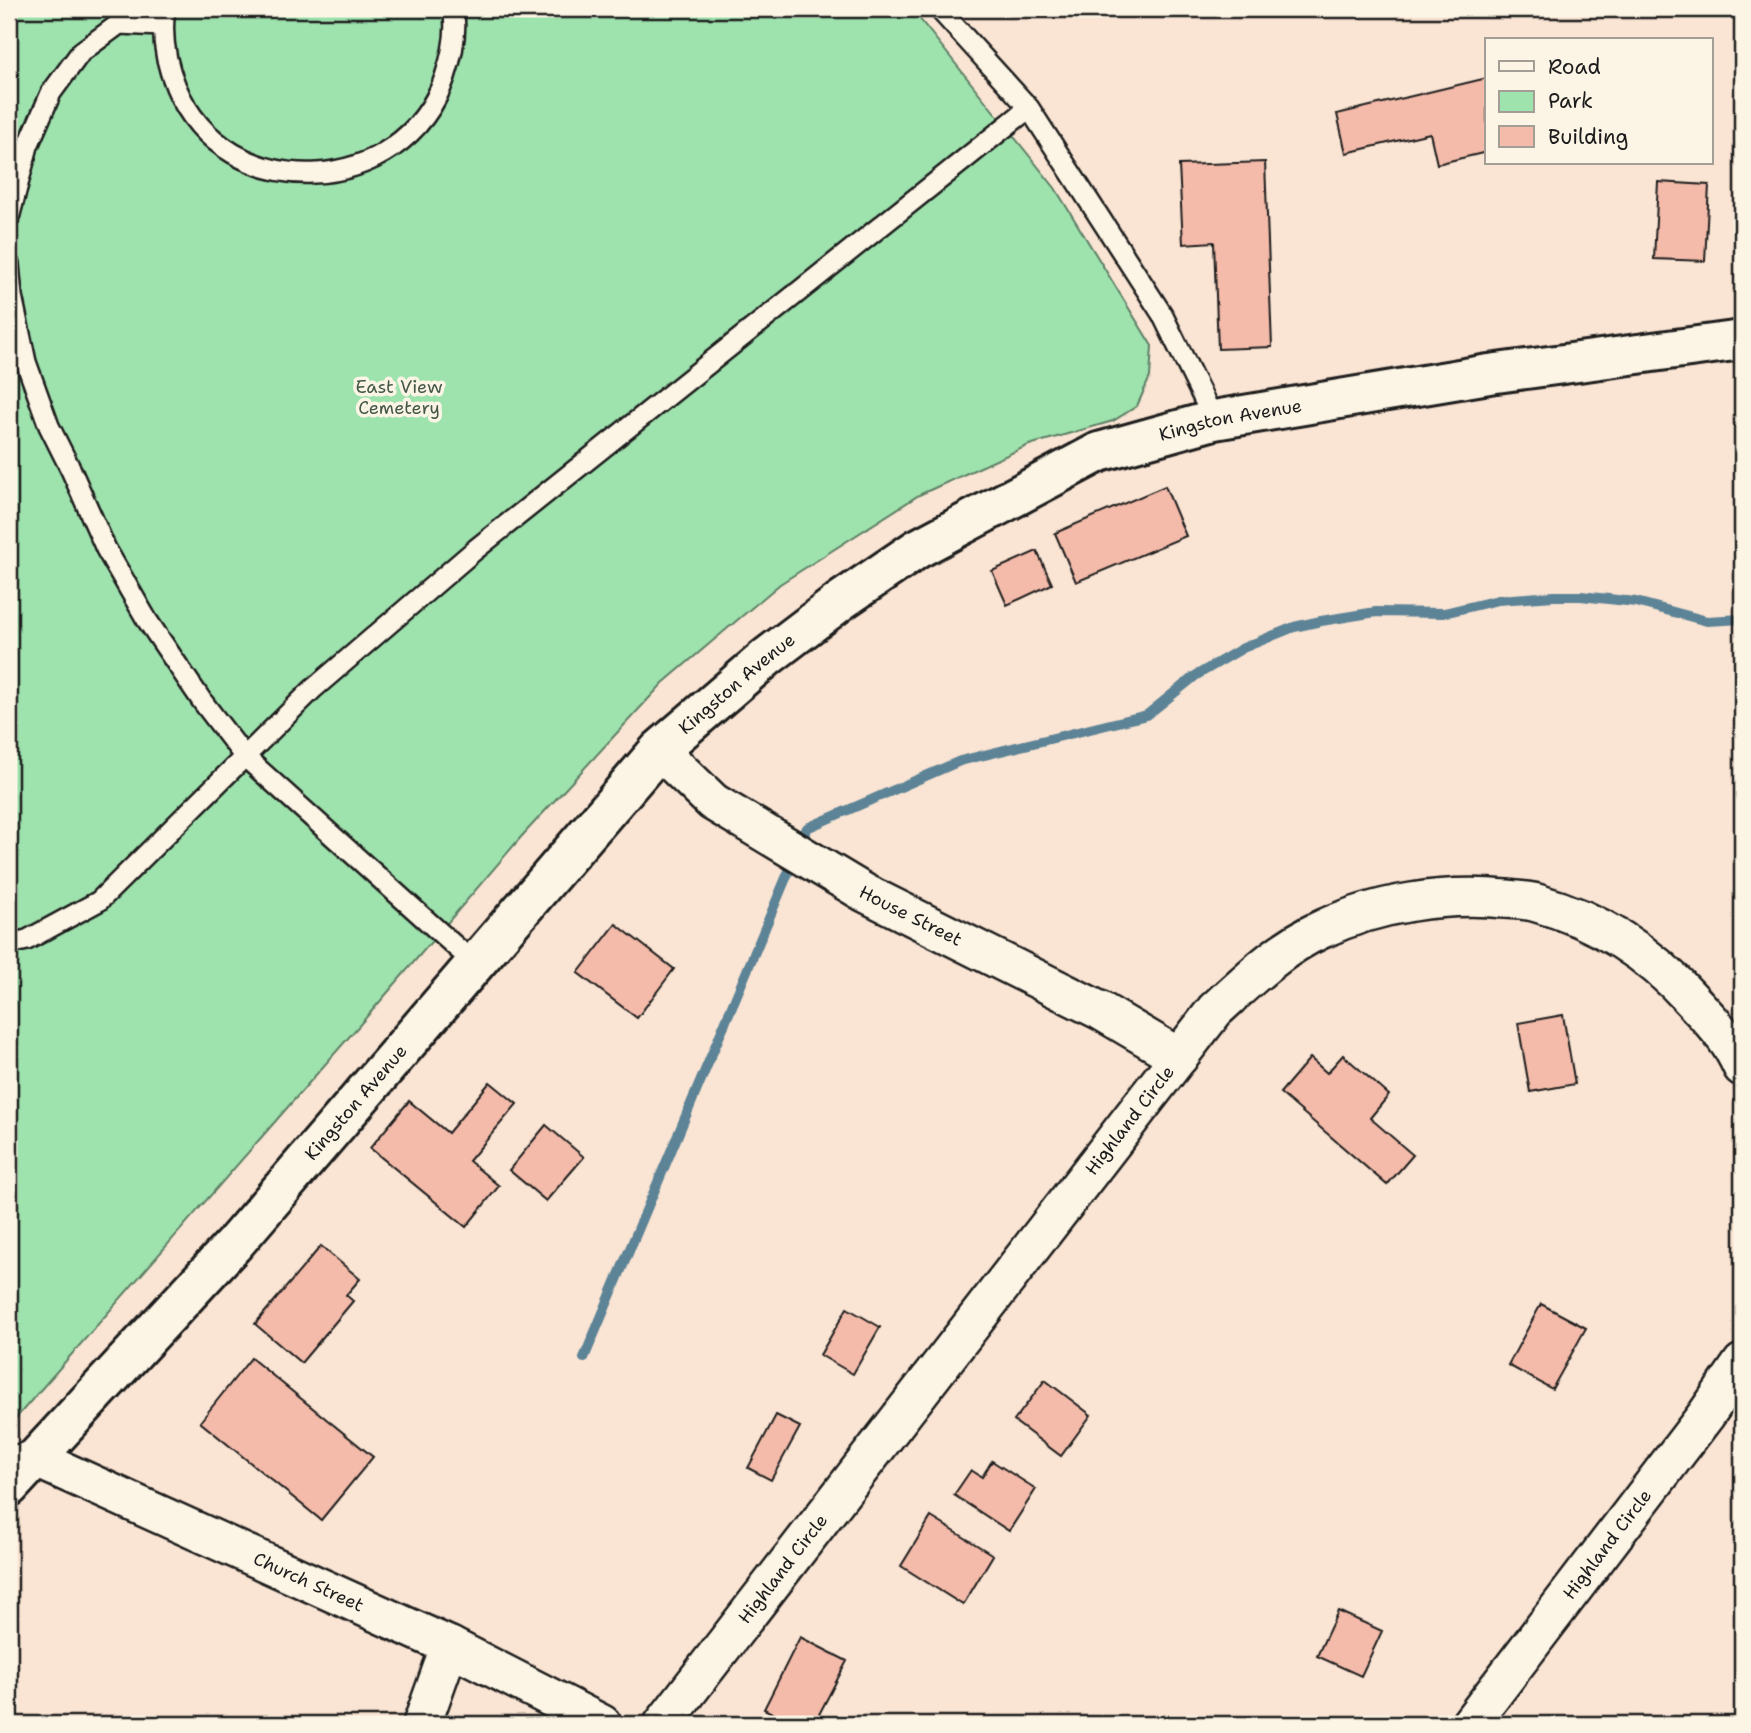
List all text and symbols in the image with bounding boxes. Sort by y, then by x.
legend [1485,38,1712,164]
text: Road [1548,53,1601,81]
text: Park [1548,87,1593,115]
text: Building [1548,123,1628,151]
park label: East View Cemetery [355,375,443,420]
street label: Kingston Avenue [1156,394,1304,447]
street label: Kingston Avenue [673,628,800,740]
street label: House Street [855,880,966,952]
street label: Kingston Avenue [299,1039,412,1165]
street label: Highland Circle [1080,1061,1180,1180]
street label: Highland Circle [1557,1484,1657,1604]
street label: Highland Circle [733,1509,833,1629]
street label: Church Street [250,1547,368,1617]

